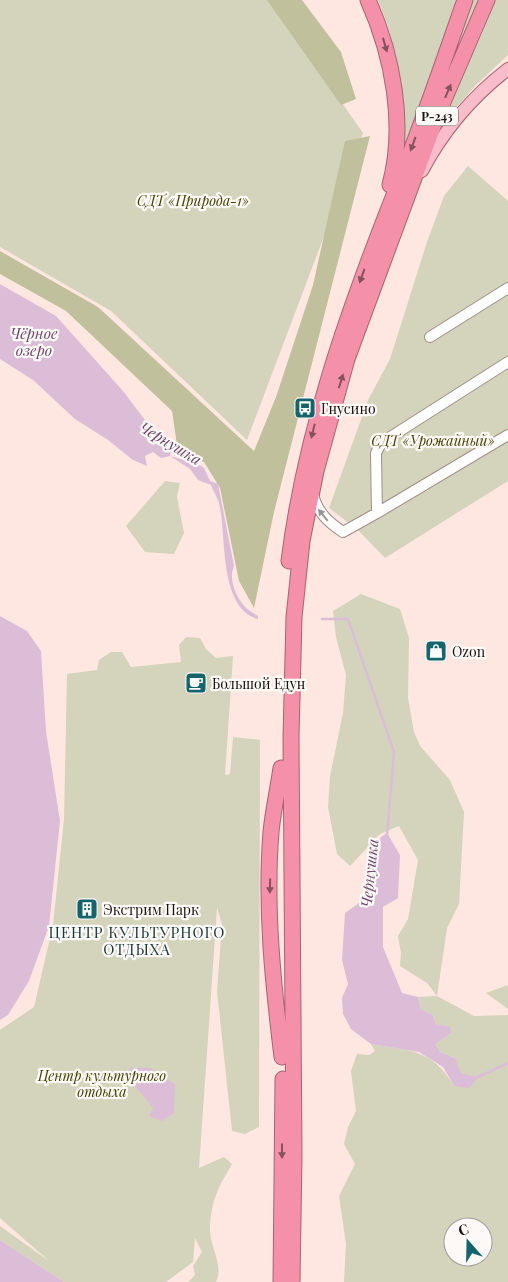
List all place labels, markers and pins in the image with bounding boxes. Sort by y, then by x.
bus stop icon: Гнусино [293,396,317,420]
place label: Гнусино [321,399,376,418]
shop icon: Ozon [424,639,448,663]
place label: Ozon [452,642,486,661]
cafe icon: Большой Едун [184,671,208,695]
place label: Большой Едун [212,674,306,693]
building icon: Экстрим Парк [75,897,99,921]
place label: Экстрим Парк [103,900,199,919]

